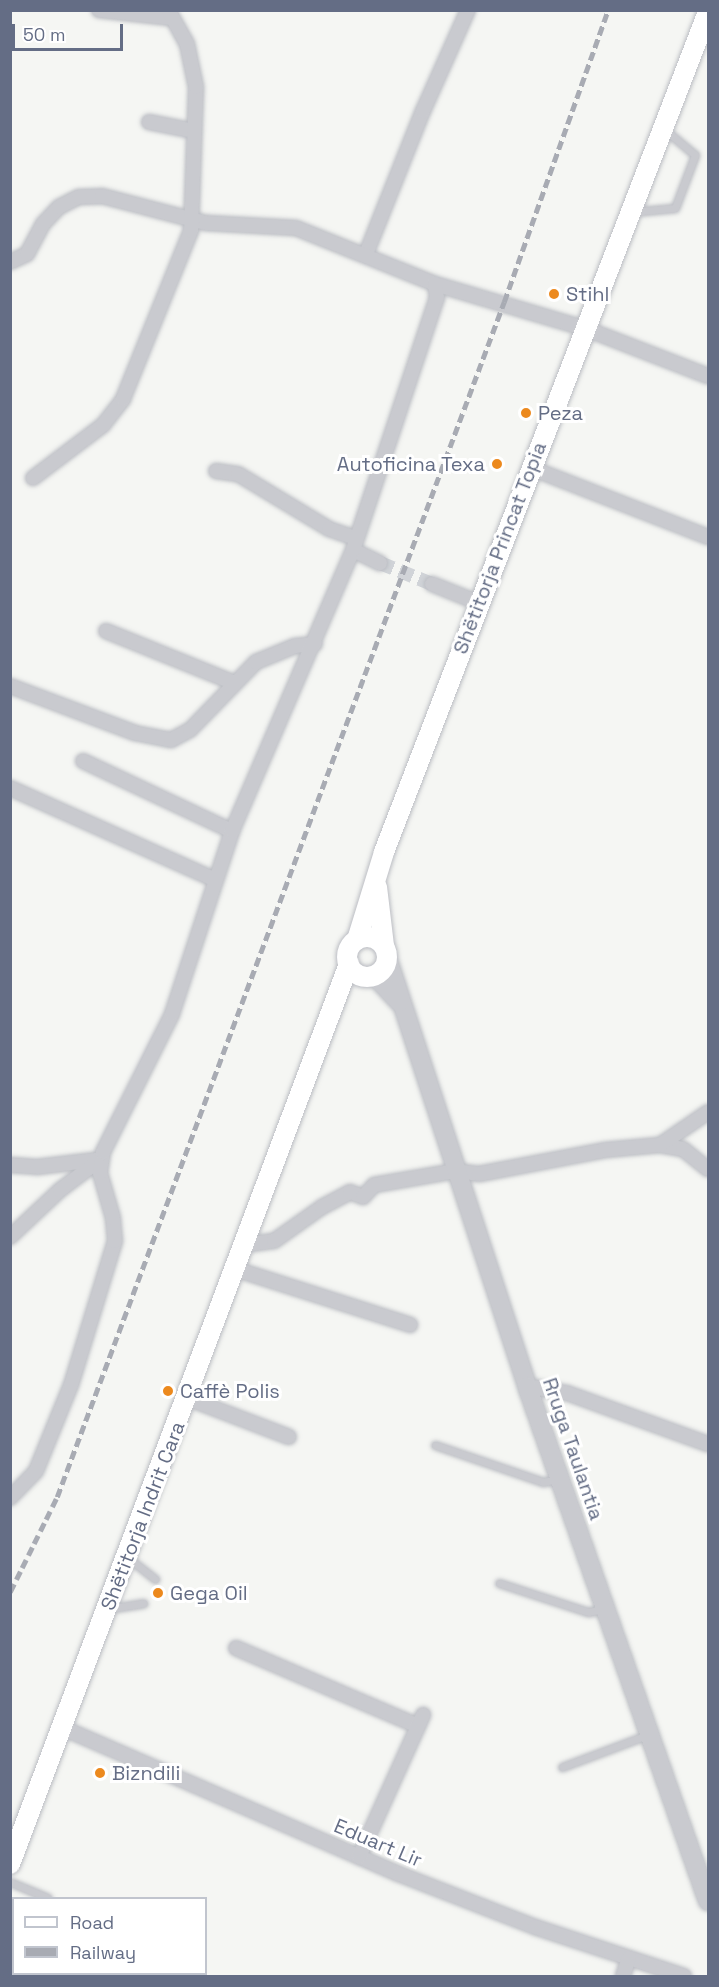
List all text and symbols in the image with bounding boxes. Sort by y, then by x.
scale bar [15,12,126,50]
text: 50 m [23,23,65,46]
place label: Stihl [566,282,610,306]
marker: Stihl [547,287,561,301]
place label: Peza [538,401,583,425]
marker: Peza [519,406,533,420]
street label: Shëtitorja Princat Topia [448,438,552,658]
place label: Autoficina Texa [336,452,485,476]
marker: Autoficina Texa [490,457,504,471]
street label: Rruga Taulantia [537,1374,609,1524]
place label: Caffè Polis [180,1379,280,1403]
marker: Caffè Polis [161,1384,175,1398]
street label: Shëtitorja Indrit Cara [96,1418,190,1614]
place label: Gega Oil [170,1581,248,1605]
marker: Gega Oil [151,1586,165,1600]
place label: Bizndili [112,1761,180,1785]
marker: Bizndili [93,1766,107,1780]
street label: Eduart Lir [330,1814,426,1872]
legend [12,1897,207,1975]
text: Road [70,1911,114,1934]
text: Railway [70,1941,136,1964]

